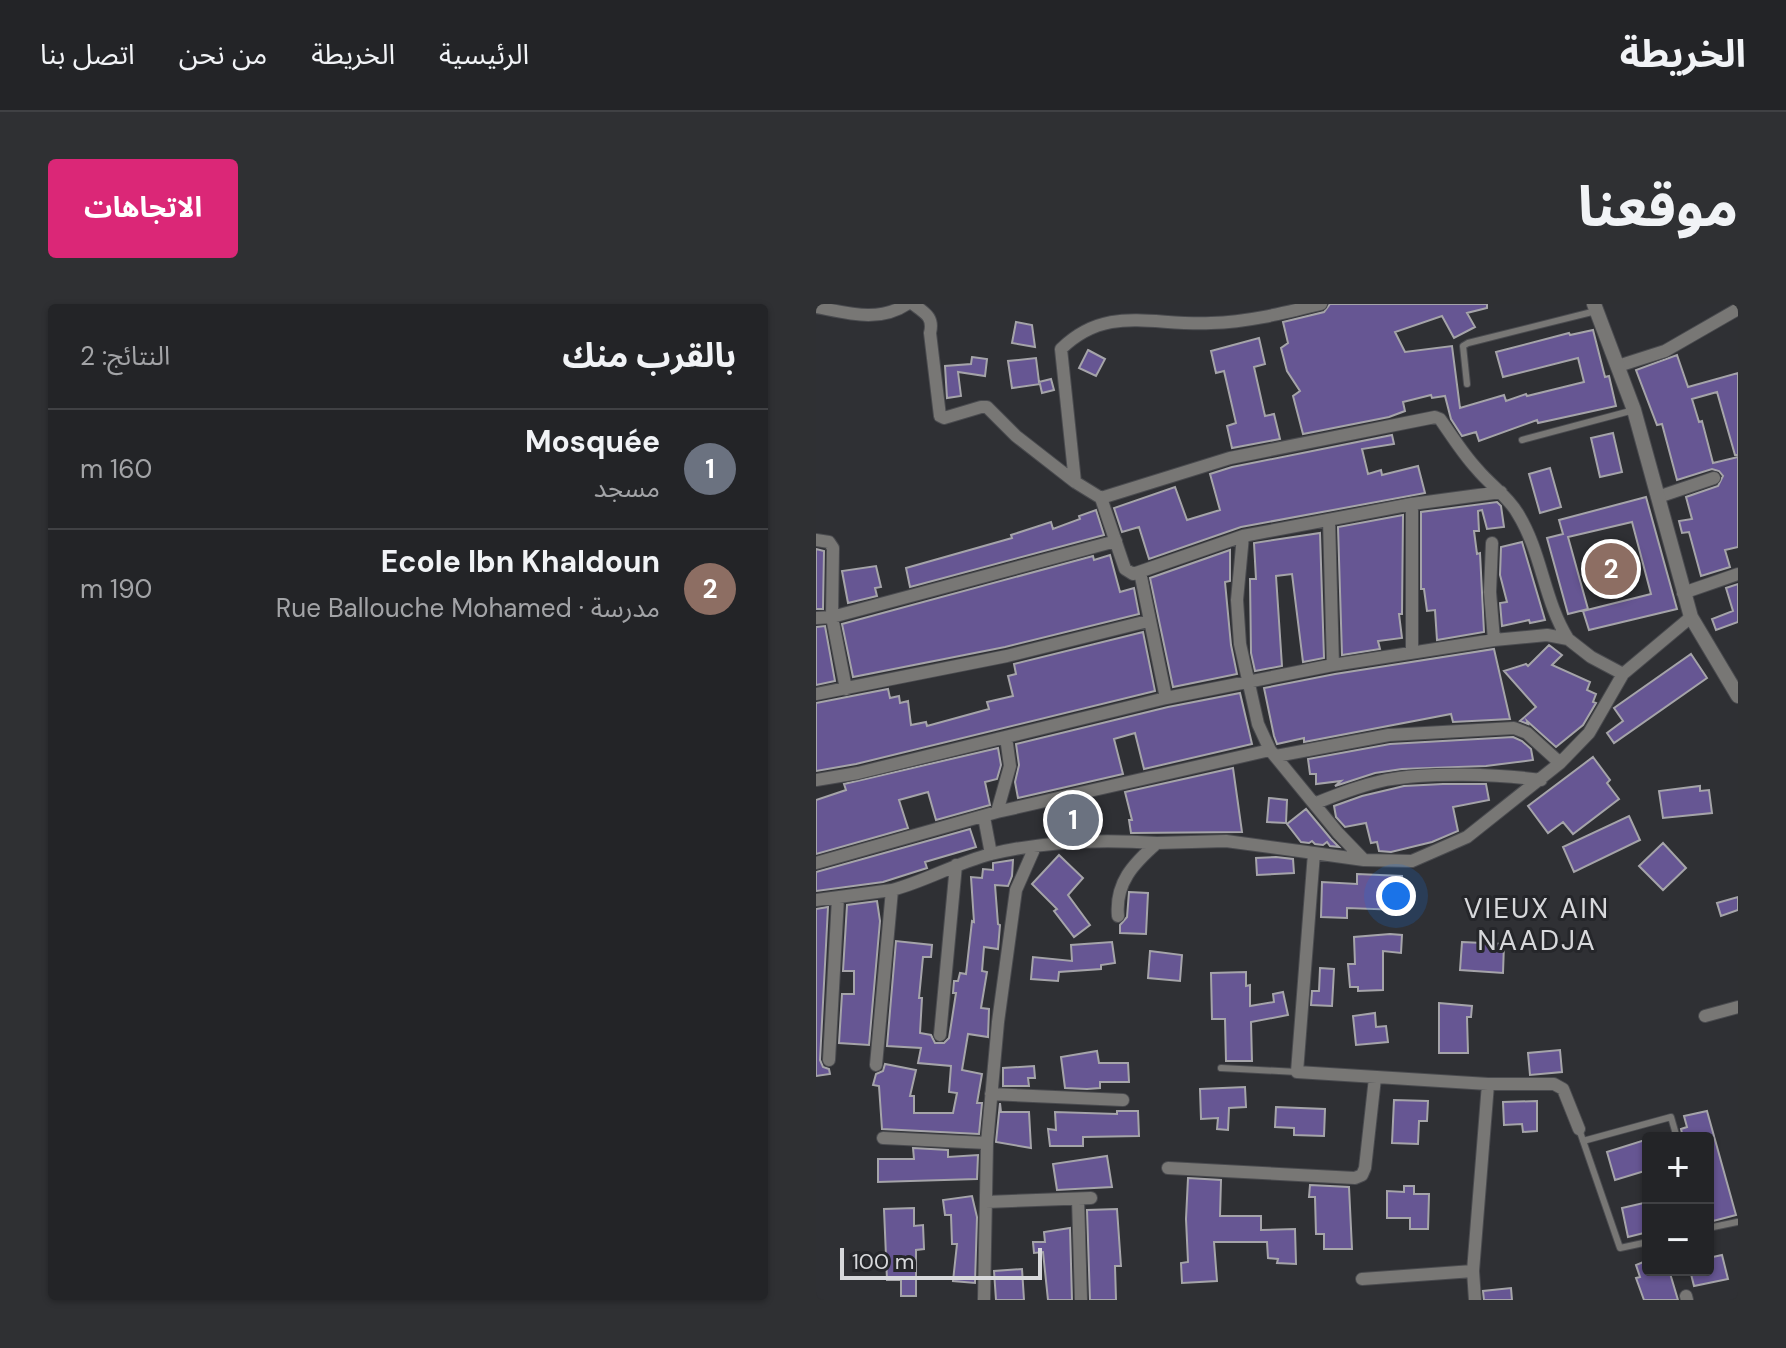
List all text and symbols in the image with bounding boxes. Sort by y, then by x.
text: الخريطة [1620,29,1746,79]
text: اتصل بنا [40,36,135,73]
text: من نحن [179,36,267,73]
text: الخريطة [311,36,395,73]
text: الرئيسية [439,36,529,73]
button: الاتجاهات [48,159,238,258]
text: موقعنا [1578,170,1738,243]
text: بالقرب منك [562,333,736,378]
text: النتائج: 2 [80,339,170,373]
text: Mosquée [525,422,660,461]
text: 160 m [80,452,152,486]
text: 1 [705,452,715,486]
text: مسجد [594,471,660,505]
pin: 2 [1585,539,1637,599]
text: Ecole Ibn Khaldoun [381,542,660,581]
text: 190 m [80,572,152,606]
text: 2 [703,572,718,606]
text: مدرسة · Rue Ballouche Mohamed [276,591,660,625]
pin: 1 [1047,790,1099,850]
your location [1376,876,1416,916]
district label: VIEUX AIN NAADJA [1464,890,1610,959]
map controls [1642,1132,1714,1276]
button: + [1642,1132,1714,1204]
button: − [1642,1204,1714,1276]
scale bar [840,1244,1042,1280]
text: 100 m [852,1247,914,1276]

